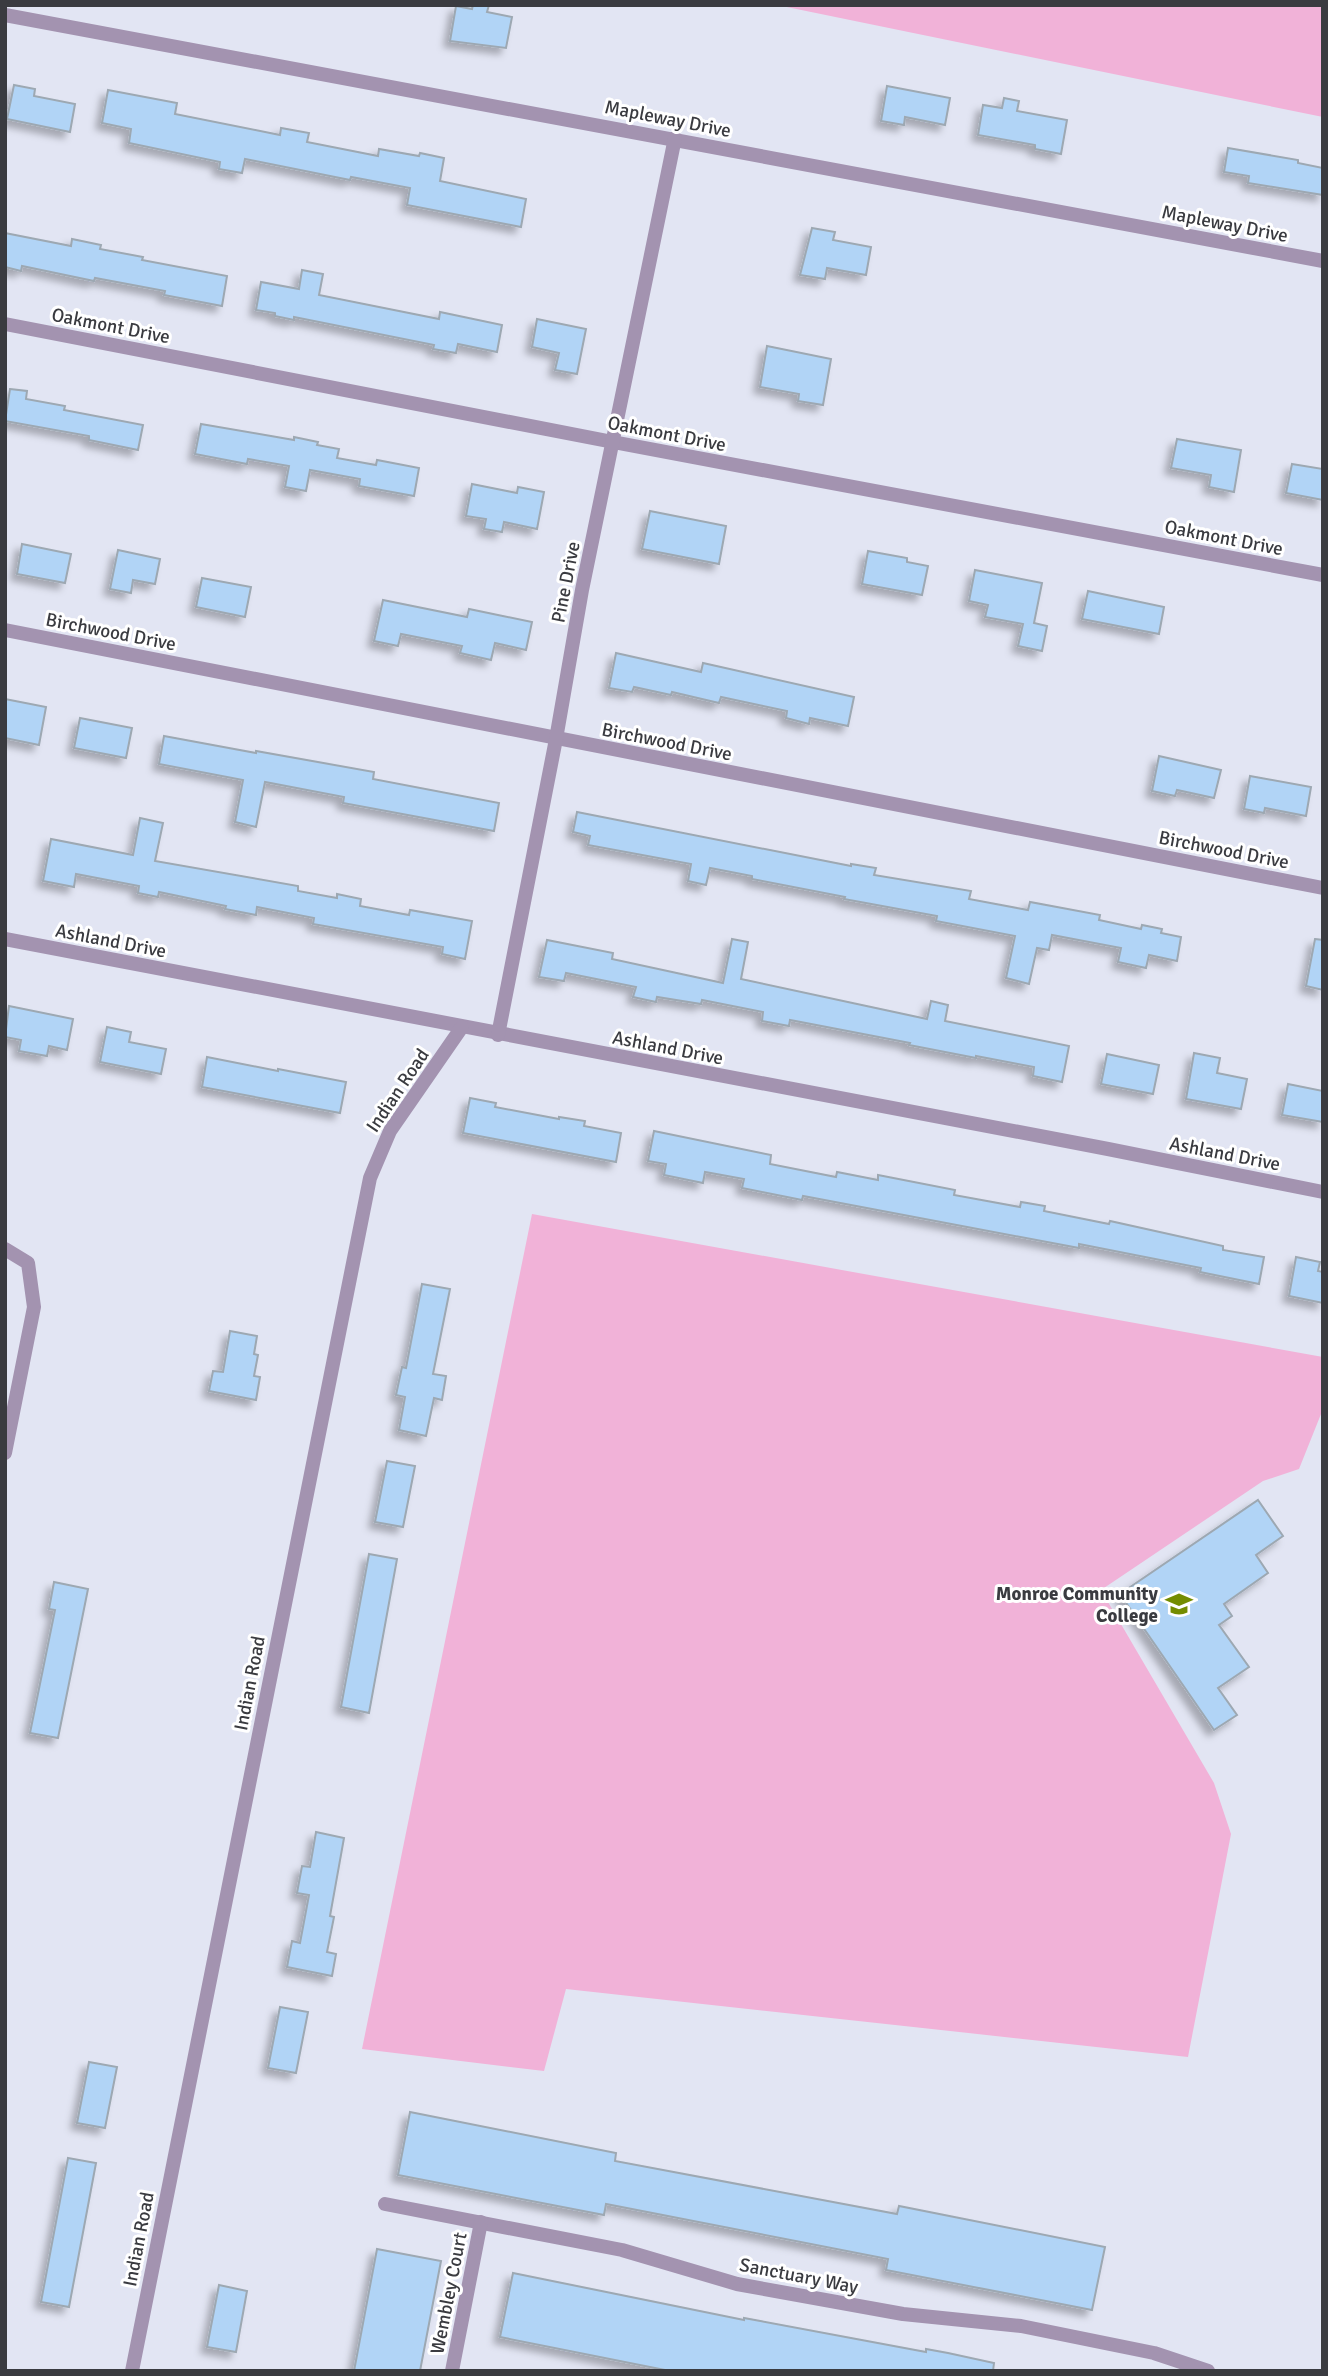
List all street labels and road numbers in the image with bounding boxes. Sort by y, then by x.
street label: Mapleway Drive [603,95,733,143]
street label: Mapleway Drive [1160,200,1290,248]
street label: Oakmont Drive [50,303,172,349]
street label: Oakmont Drive [606,411,728,457]
street label: Oakmont Drive [1163,515,1285,561]
street label: Pine Drive [546,539,586,625]
street label: Birchwood Drive [44,608,178,656]
street label: Birchwood Drive [600,718,734,766]
street label: Birchwood Drive [1157,826,1291,874]
street label: Ashland Drive [53,918,168,964]
street label: Ashland Drive [610,1025,725,1071]
street label: Indian Road [361,1044,435,1137]
street label: Ashland Drive [1167,1131,1282,1177]
street label: Indian Road [229,1634,271,1733]
street label: Indian Road [118,2190,160,2289]
street label: Wembley Court [425,2230,473,2356]
street label: Sanctuary Way [737,2253,860,2299]

